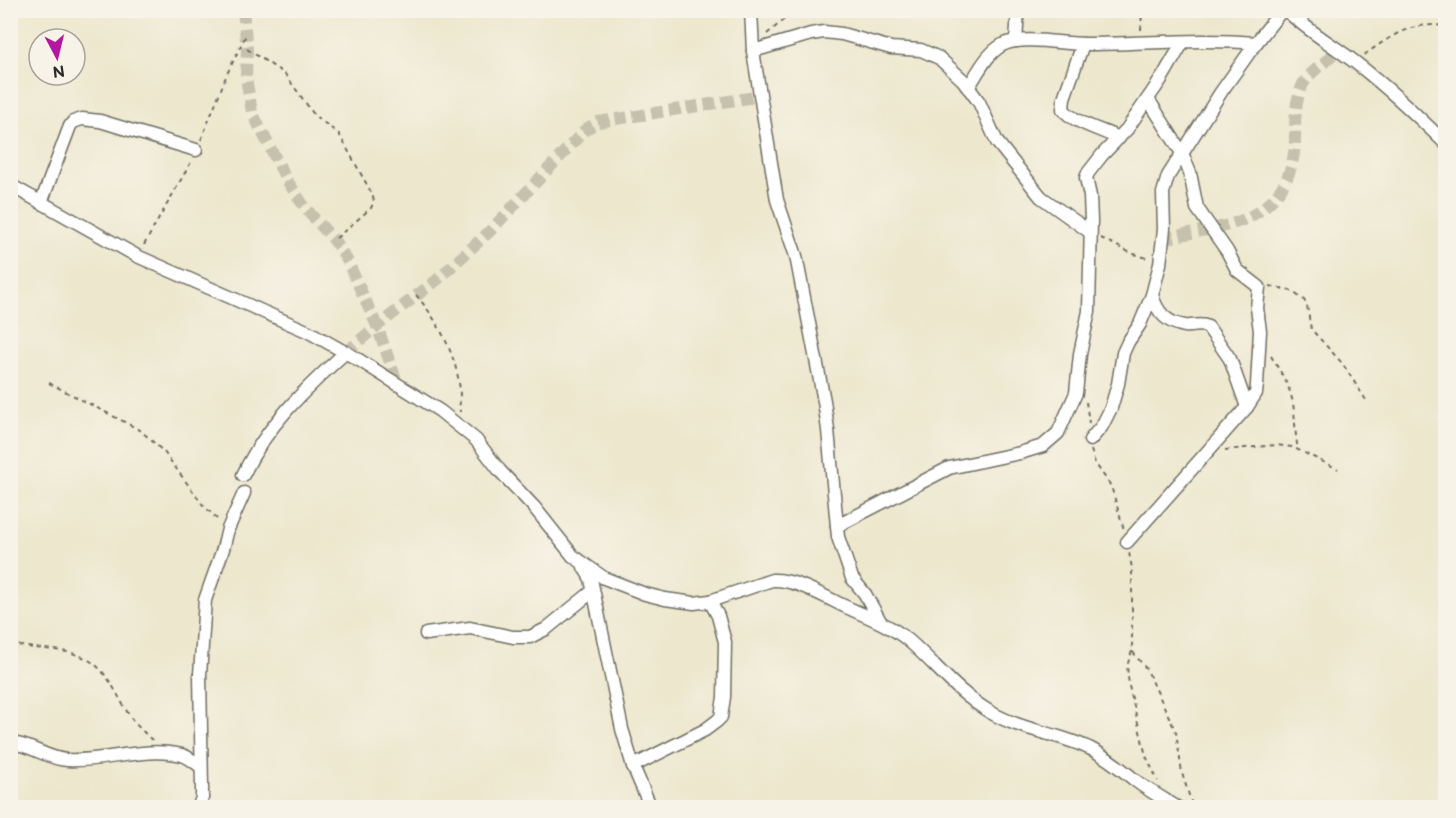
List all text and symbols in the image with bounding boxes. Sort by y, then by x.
north arrow [27,27,87,87]
text: N [52,60,66,81]

